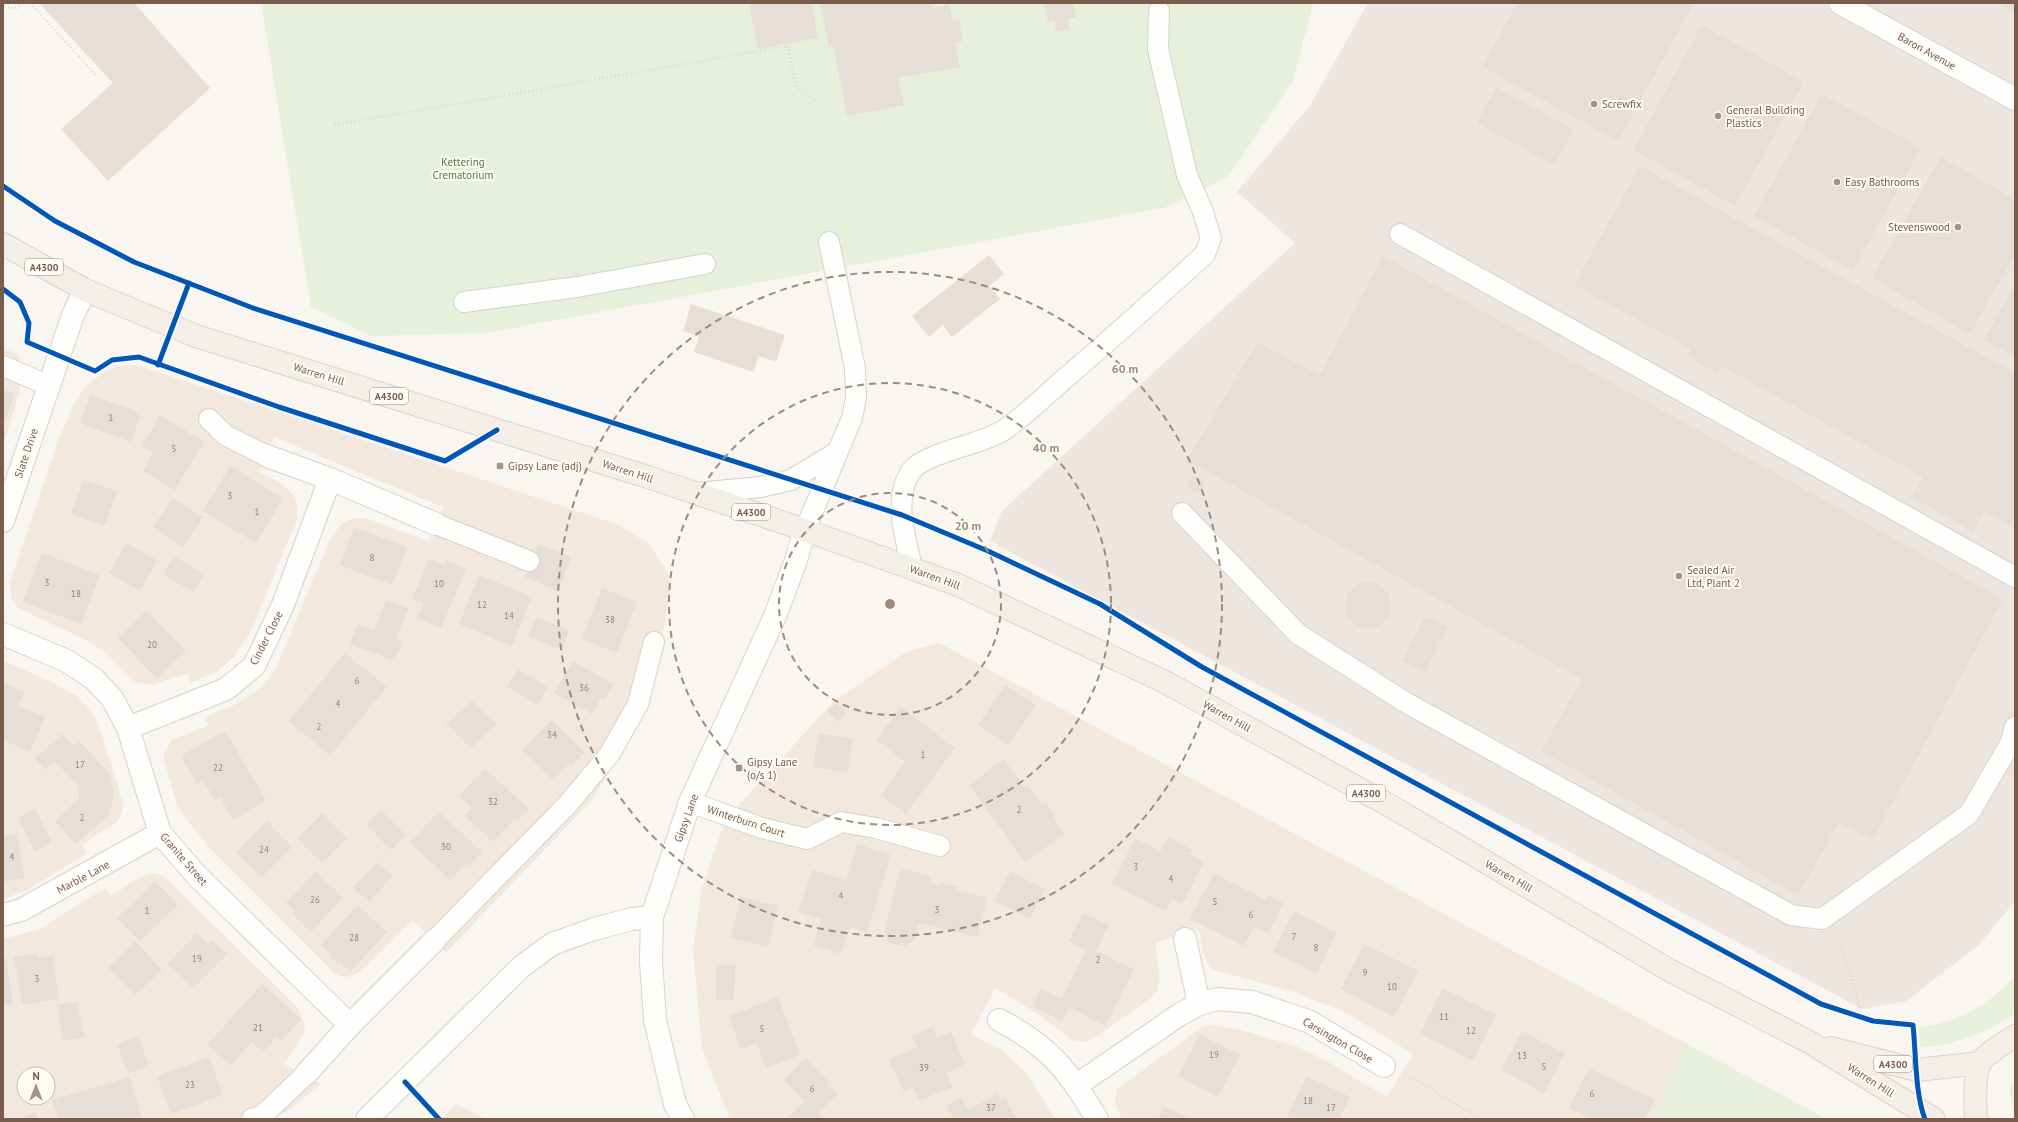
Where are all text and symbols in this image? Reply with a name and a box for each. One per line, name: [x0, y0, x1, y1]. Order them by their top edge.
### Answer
street label: Baron Avenue: [1895, 29, 1959, 73]
place label: Screwfix: [1602, 97, 1642, 111]
marker: Screwfix: [1589, 99, 1599, 109]
place label: General Building Plastics: [1726, 103, 1805, 130]
marker: General Building Plastics: [1713, 111, 1723, 121]
park label: Kettering Crematorium: [433, 155, 493, 182]
place label: Easy Bathrooms: [1845, 175, 1920, 189]
marker: Easy Bathrooms: [1832, 177, 1842, 187]
place label: Stevenswood: [1888, 220, 1950, 234]
marker: Stevenswood: [1953, 222, 1963, 232]
road number: A4300: [25, 259, 63, 275]
street label: Warren Hill: [292, 360, 347, 389]
text: 60 m: [1112, 361, 1138, 376]
road number: A4300: [370, 388, 408, 404]
house number: 1: [109, 412, 114, 423]
street label: Slate Drive: [11, 426, 41, 480]
text: 40 m: [1033, 440, 1059, 455]
house number: 5: [172, 443, 177, 454]
street label: Warren Hill: [601, 456, 656, 486]
place label: Gipsy Lane (adj): [508, 459, 582, 473]
marker: Gipsy Lane (adj): [495, 461, 505, 471]
house number: 3: [228, 490, 233, 501]
road number: A4300: [732, 504, 770, 520]
house number: 1: [255, 506, 260, 517]
text: 20 m: [955, 518, 981, 533]
house number: 8: [370, 552, 375, 563]
street label: Warren Hill: [908, 561, 963, 593]
place label: Sealed Air Ltd, Plant 2: [1687, 563, 1740, 590]
marker: Sealed Air Ltd, Plant 2: [1674, 571, 1684, 581]
house number: 3: [45, 577, 50, 588]
house number: 10: [434, 578, 444, 589]
house number: 18: [71, 588, 81, 599]
centre of rings: [883, 597, 897, 611]
house number: 12: [477, 599, 487, 610]
street label: Cinder Close: [246, 608, 286, 667]
house number: 14: [504, 610, 514, 621]
house number: 38: [605, 614, 615, 625]
house number: 20: [147, 639, 157, 650]
house number: 6: [355, 675, 360, 686]
house number: 36: [579, 682, 589, 693]
street label: Warren Hill: [1200, 697, 1254, 735]
house number: 4: [336, 698, 341, 709]
house number: 2: [317, 721, 322, 732]
house number: 34: [547, 729, 557, 740]
house number: 1: [921, 749, 926, 760]
place label: Gipsy Lane (o/s 1): [747, 755, 798, 782]
house number: 17: [75, 759, 85, 770]
house number: 22: [213, 762, 223, 773]
marker: Gipsy Lane (o/s 1): [734, 763, 744, 773]
road number: A4300: [1347, 785, 1385, 801]
street label: Gipsy Lane: [671, 792, 701, 844]
house number: 32: [488, 796, 498, 807]
street label: Winterburn Court: [705, 802, 787, 840]
house number: 2: [1017, 804, 1022, 815]
house number: 2: [80, 812, 85, 823]
street label: Granite Street: [157, 830, 211, 888]
house number: 30: [441, 841, 451, 852]
house number: 24: [259, 844, 269, 855]
house number: 4: [10, 851, 15, 862]
street label: Marble Lane: [54, 857, 112, 897]
street label: Warren Hill: [1483, 857, 1536, 896]
house number: 3: [1134, 861, 1139, 872]
house number: 4: [1169, 873, 1174, 884]
house number: 4: [839, 890, 844, 901]
house number: 26: [310, 894, 320, 905]
house number: 5: [1213, 896, 1218, 907]
house number: 3: [935, 904, 940, 915]
house number: 1: [145, 905, 150, 916]
house number: 6: [1249, 909, 1254, 920]
house number: 7: [1292, 931, 1297, 942]
house number: 28: [349, 932, 359, 943]
house number: 8: [1314, 942, 1319, 953]
house number: 19: [192, 953, 202, 964]
house number: 2: [1096, 954, 1101, 965]
house number: 9: [1363, 967, 1368, 978]
house number: 3: [35, 973, 40, 984]
house number: 10: [1387, 981, 1397, 992]
house number: 11: [1439, 1011, 1449, 1022]
street label: Carsington Close: [1300, 1014, 1376, 1066]
house number: 21: [253, 1022, 263, 1033]
house number: 5: [760, 1023, 765, 1034]
house number: 12: [1466, 1025, 1476, 1036]
house number: 19: [1209, 1049, 1219, 1060]
house number: 13: [1517, 1050, 1527, 1061]
road number: A4300: [1874, 1056, 1912, 1072]
street label: Warren Hill: [1845, 1060, 1898, 1100]
house number: 5: [1542, 1061, 1547, 1072]
house number: 39: [919, 1062, 929, 1073]
north arrow: [16, 1066, 56, 1106]
text: N: [32, 1069, 40, 1083]
house number: 23: [185, 1079, 195, 1090]
house number: 6: [810, 1083, 815, 1094]
house number: 6: [1590, 1088, 1595, 1099]
house number: 18: [1303, 1095, 1313, 1106]
house number: 37: [986, 1102, 996, 1113]
house number: 17: [1326, 1102, 1336, 1113]

